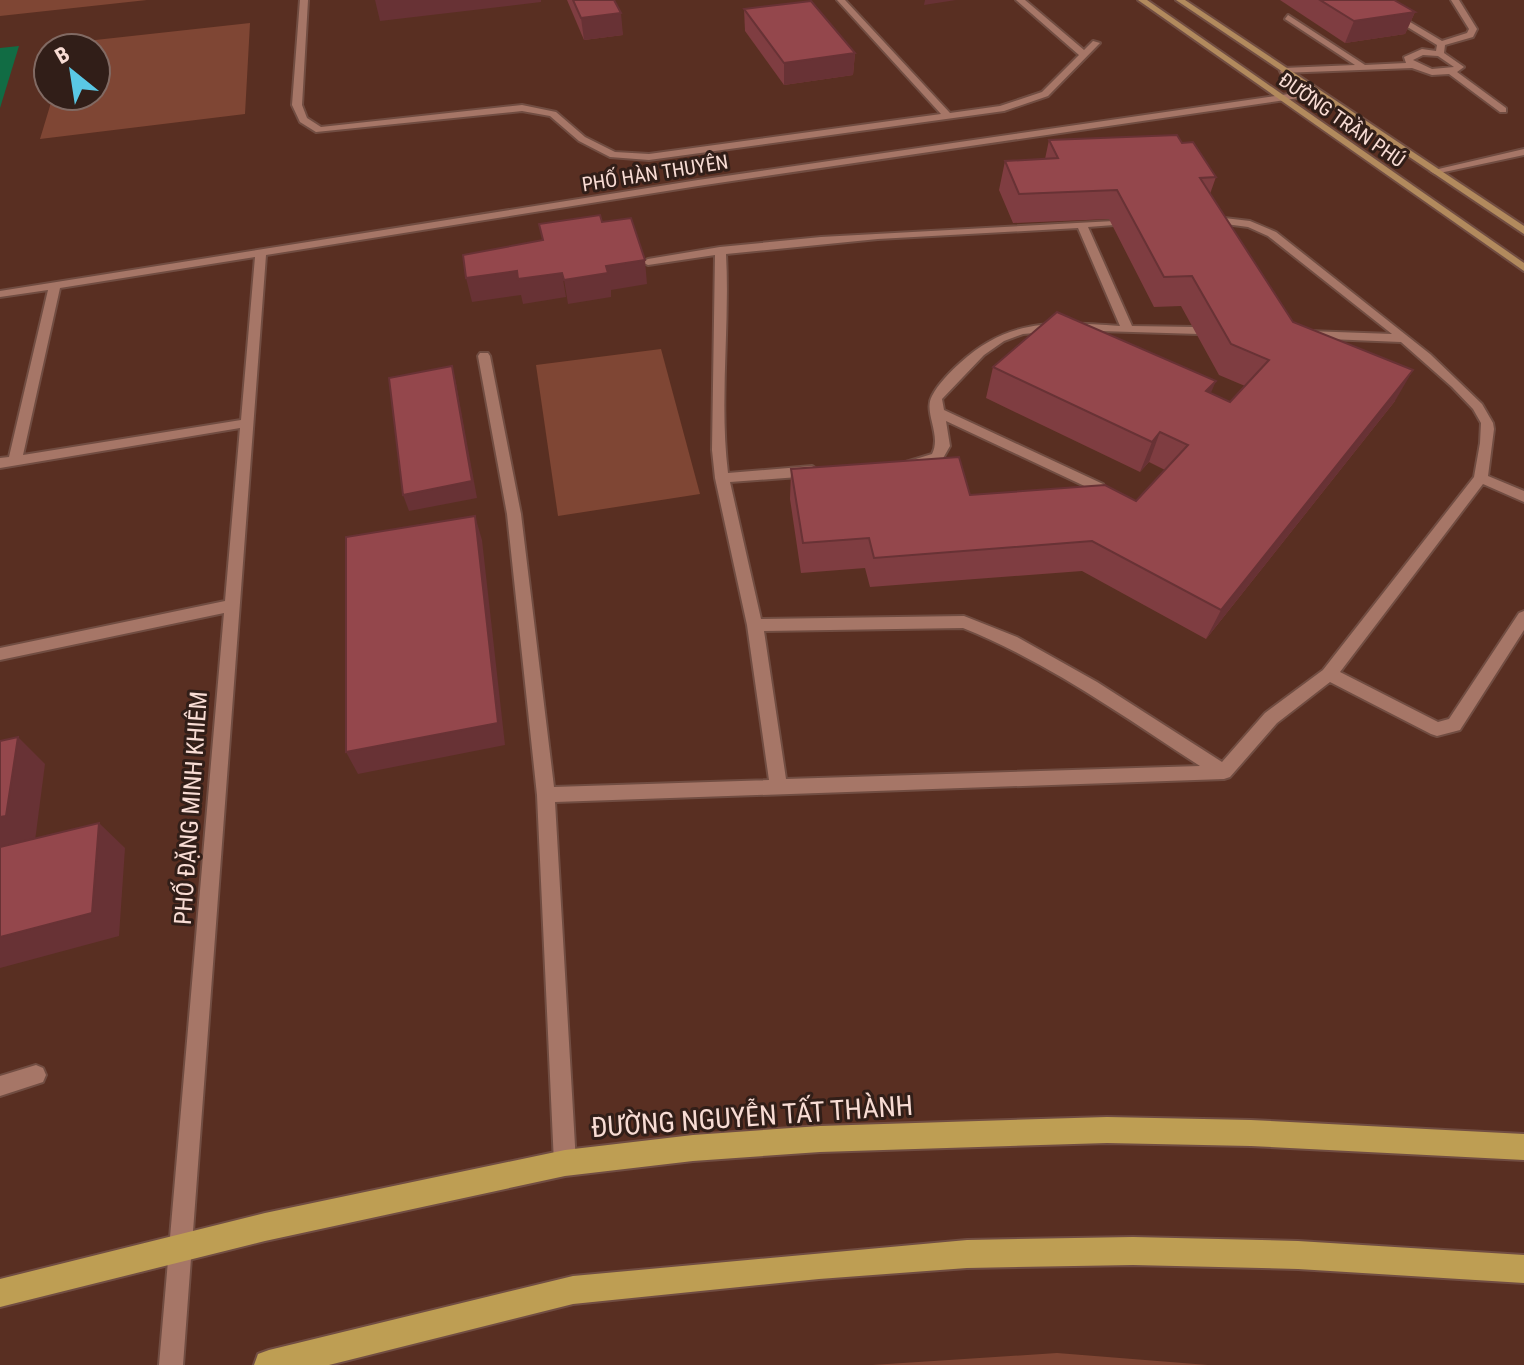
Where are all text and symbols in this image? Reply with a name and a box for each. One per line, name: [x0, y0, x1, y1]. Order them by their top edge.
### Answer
north arrow: [32, 32, 112, 112]
text: B: [51, 41, 74, 69]
street label: ĐƯỜNG TRẦN PHÚ: [1274, 67, 1410, 172]
street label: PHỐ HÀN THUYÊN: [580, 149, 730, 196]
street label: PHỐ ĐẶNG MINH KHIÊM: [167, 690, 213, 926]
street label: ĐƯỜNG NGUYỄN TẤT THÀNH: [590, 1087, 914, 1144]

